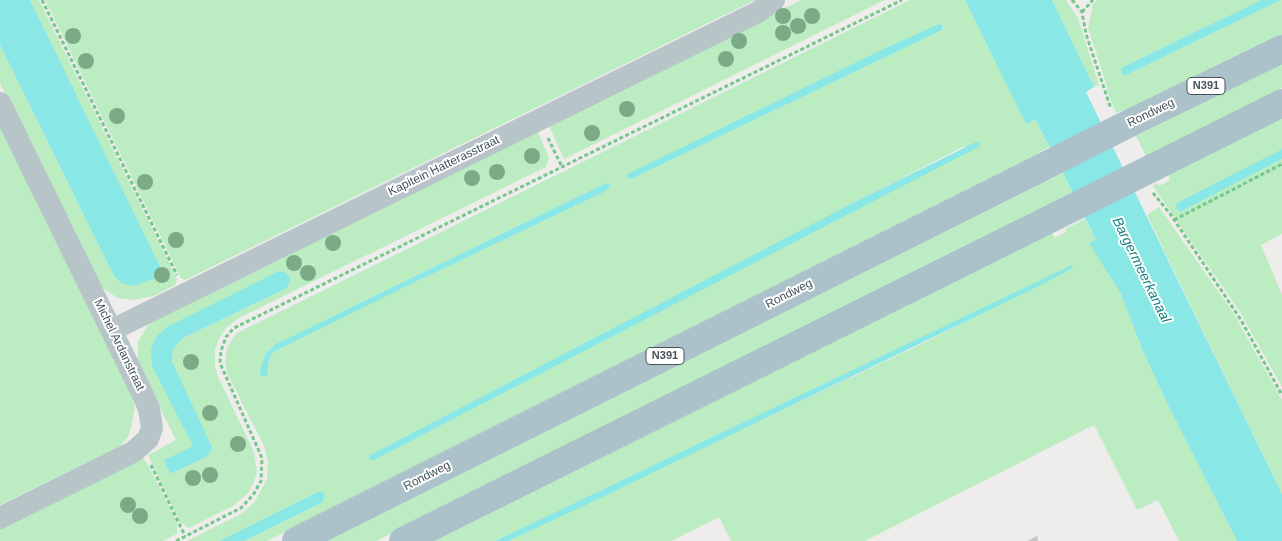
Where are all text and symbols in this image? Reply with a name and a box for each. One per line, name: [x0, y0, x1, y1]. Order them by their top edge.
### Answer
road number: N391: [1187, 78, 1225, 94]
street label: Rondweg: [1125, 95, 1177, 131]
street label: Kapitein Hatterasstraat: [386, 133, 502, 199]
water label: Bargermeerkanaal: [1108, 215, 1174, 325]
street label: Rondweg: [763, 276, 815, 312]
street label: Michel Ardanstraat: [91, 297, 147, 393]
road number: N391: [646, 348, 684, 364]
street label: Rondweg: [401, 458, 453, 494]

